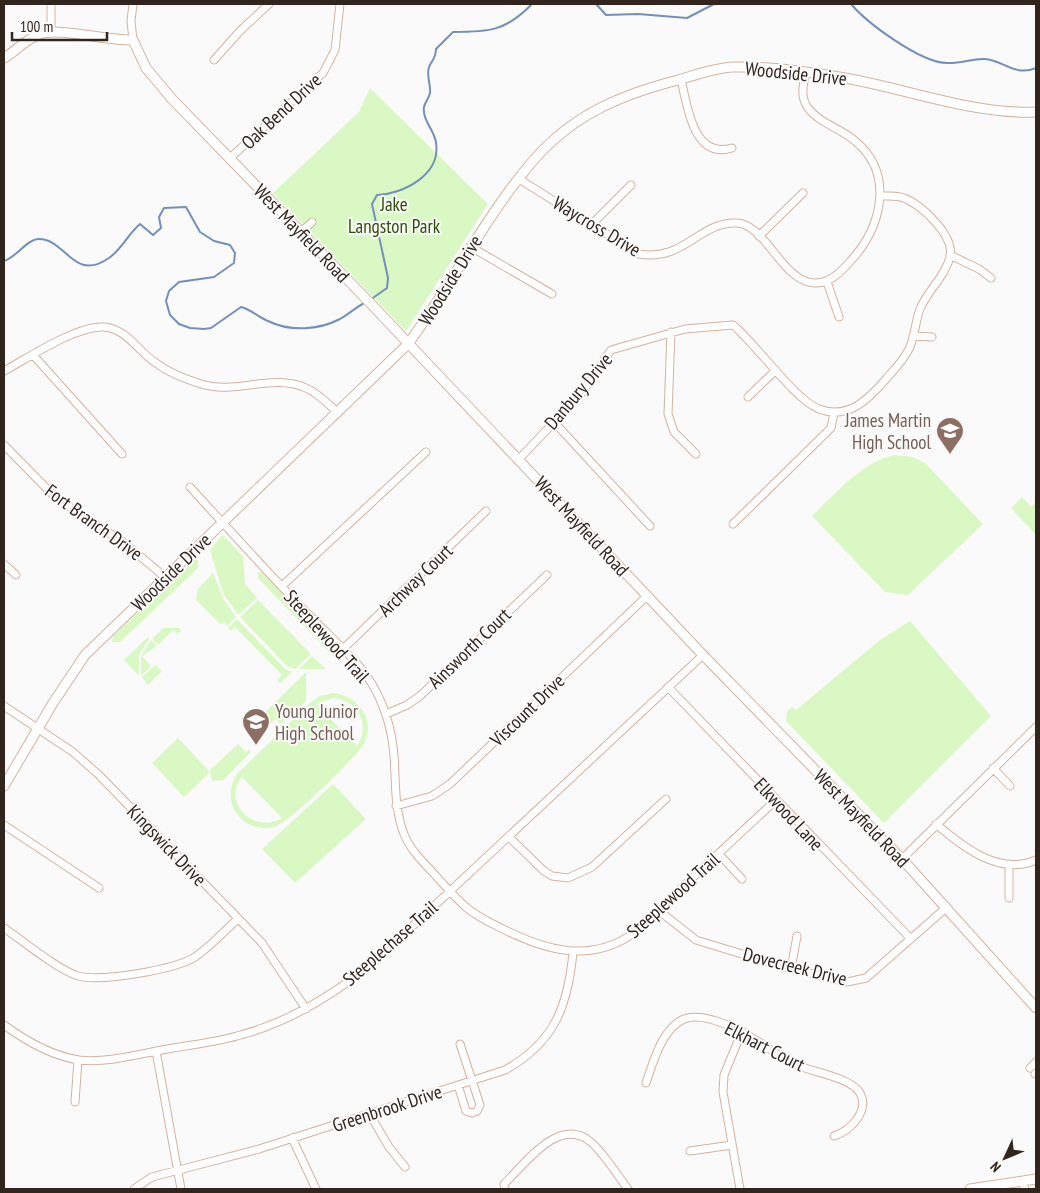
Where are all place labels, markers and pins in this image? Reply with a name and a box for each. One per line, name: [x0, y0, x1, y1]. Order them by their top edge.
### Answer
place label: James Martin High School: [844, 408, 932, 454]
school or university icon: James Martin High School: [935, 416, 965, 455]
place label: Young Junior High School: [275, 699, 359, 745]
school or university icon: Young Junior High School: [241, 707, 271, 746]

